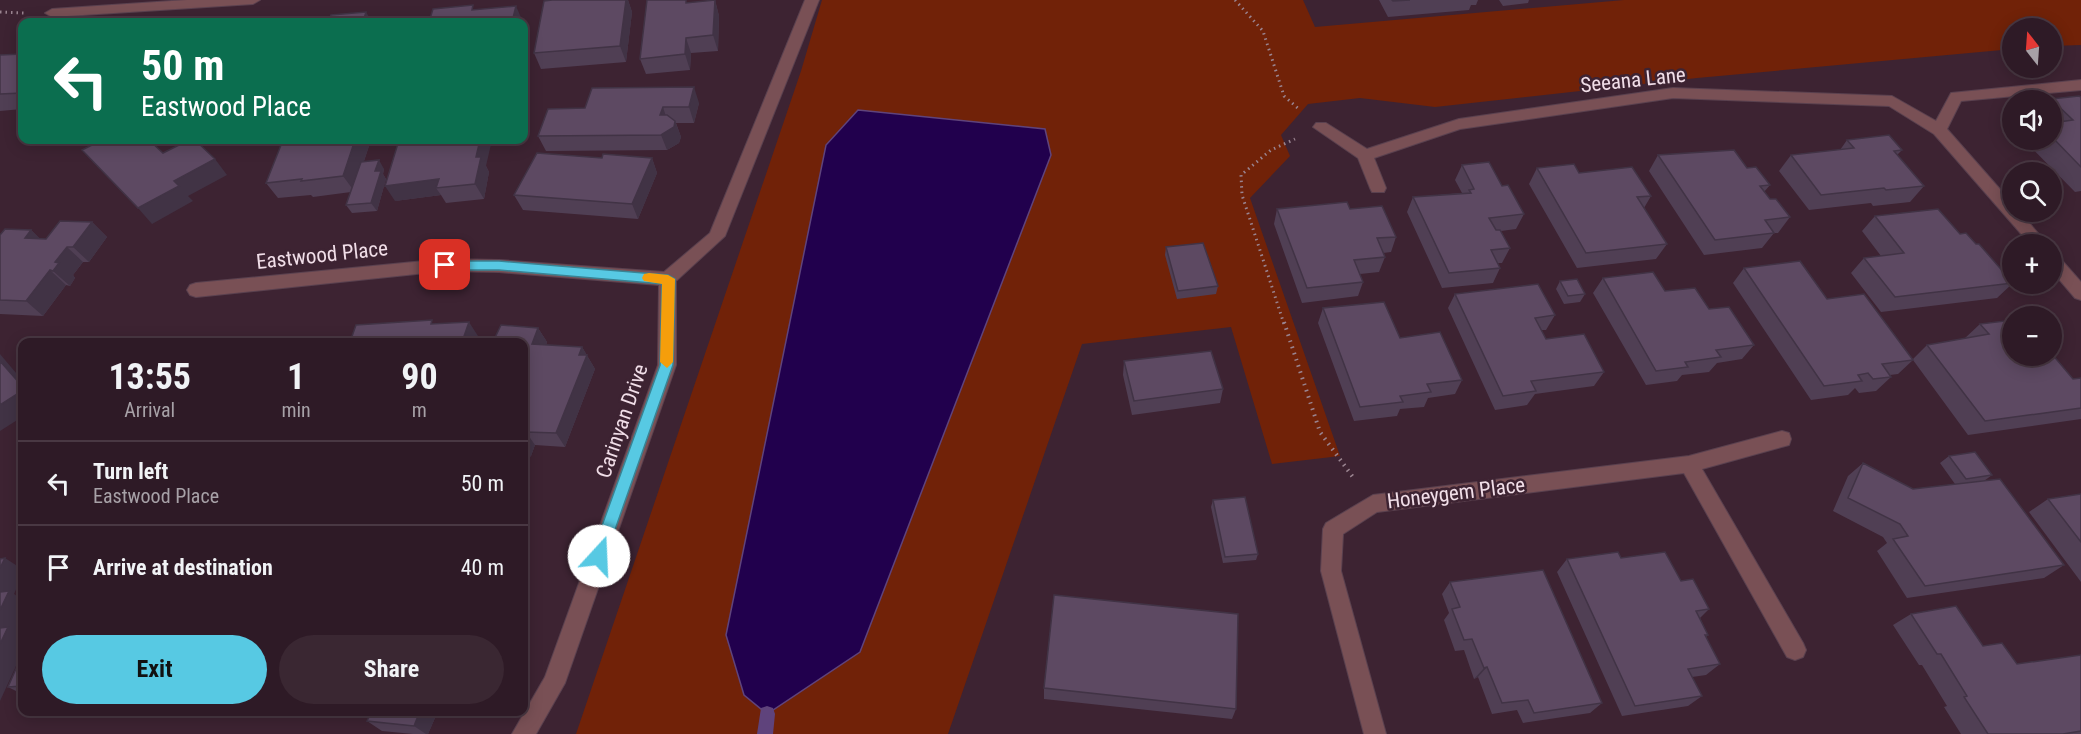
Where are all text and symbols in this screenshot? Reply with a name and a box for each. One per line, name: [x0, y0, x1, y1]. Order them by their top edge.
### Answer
north arrow: [2002, 18, 2062, 78]
map controls: [2002, 18, 2062, 366]
text: 50 m: [141, 41, 224, 90]
icon: left: [42, 42, 120, 120]
street label: Seeana Lane: [1579, 63, 1687, 97]
button: sound: [2002, 90, 2062, 150]
text: Eastwood Place: [141, 91, 311, 123]
button: search: [2002, 162, 2062, 222]
button: +: [2002, 234, 2062, 294]
street label: Eastwood Place: [255, 236, 389, 274]
pin: [419, 239, 470, 290]
icon: arrive: [428, 248, 461, 281]
button: −: [2002, 306, 2062, 366]
text: 13:55: [108, 356, 191, 398]
text: 1: [287, 356, 305, 398]
text: 90: [401, 356, 438, 398]
street label: Carinyan Drive: [591, 361, 653, 481]
text: Arrival: [124, 398, 175, 422]
text: min: [281, 398, 311, 422]
text: m: [412, 398, 427, 422]
text: Turn left: [93, 459, 168, 484]
icon: left: [42, 467, 75, 500]
text: 50 m: [461, 471, 504, 496]
street label: Honeygem Place: [1386, 473, 1527, 513]
text: Eastwood Place: [93, 484, 219, 508]
position arrow: [567, 524, 631, 588]
icon: arrive: [42, 551, 75, 584]
text: Arrive at destination: [93, 555, 273, 580]
text: 40 m: [461, 555, 504, 580]
button: Exit: [42, 635, 267, 704]
button: Share: [279, 635, 504, 704]

